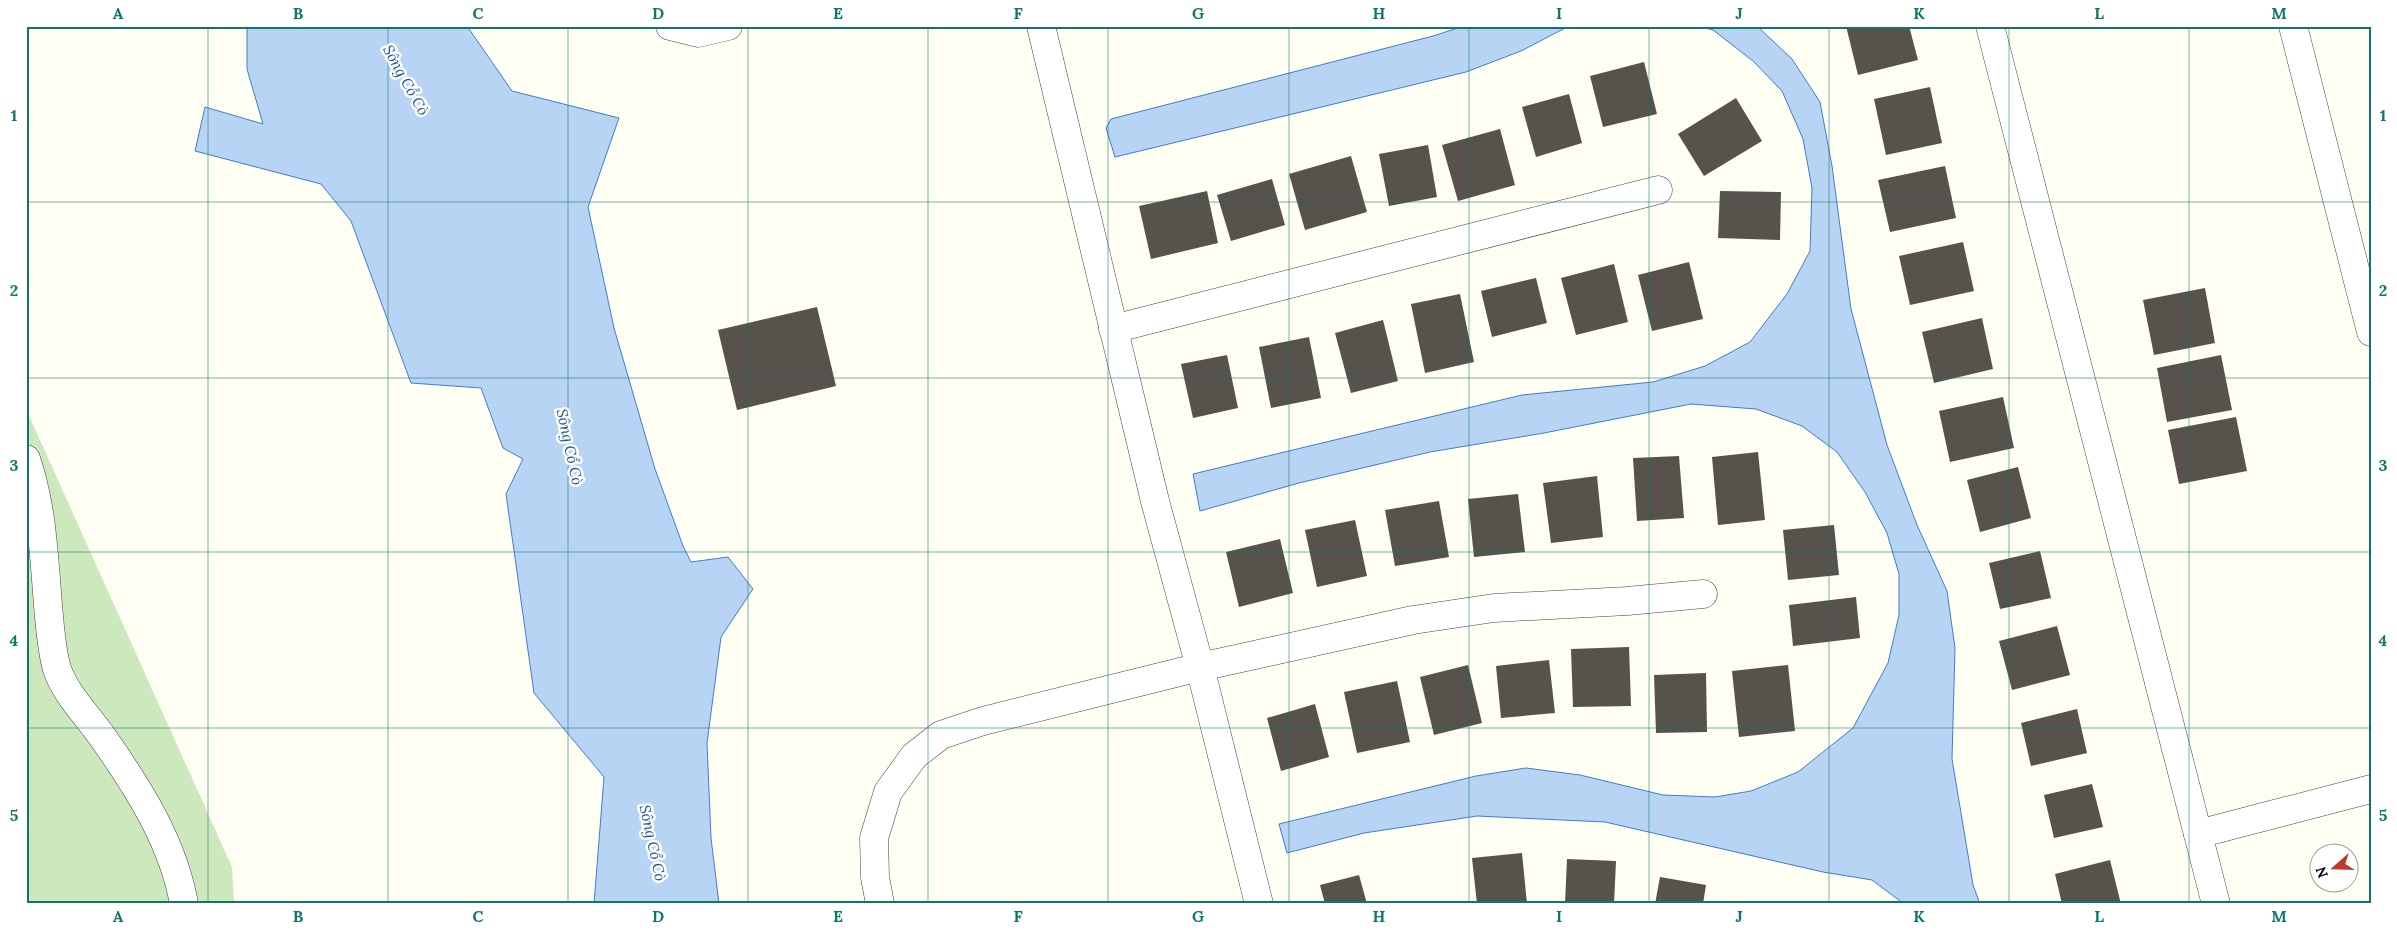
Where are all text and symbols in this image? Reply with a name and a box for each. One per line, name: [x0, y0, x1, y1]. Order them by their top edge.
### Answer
text: A: [113, 3, 124, 23]
text: B: [293, 3, 304, 23]
text: C: [472, 3, 484, 23]
text: D: [652, 3, 664, 23]
text: E: [833, 3, 843, 23]
text: F: [1013, 3, 1023, 23]
text: G: [1192, 3, 1204, 23]
text: H: [1373, 3, 1386, 23]
text: I: [1556, 3, 1562, 23]
text: J: [1735, 3, 1743, 23]
text: K: [1913, 3, 1925, 23]
text: L: [2094, 3, 2104, 23]
text: M: [2271, 3, 2287, 23]
water label: Sông Cổ Cò: [379, 42, 433, 119]
text: 1: [11, 105, 17, 125]
text: 1: [2380, 105, 2386, 125]
text: 2: [10, 280, 18, 300]
text: 2: [2379, 280, 2387, 300]
water label: Sông Cổ Cò: [553, 407, 587, 487]
text: 3: [10, 455, 19, 475]
text: 3: [2379, 455, 2388, 475]
text: 4: [10, 630, 19, 650]
text: 4: [2379, 630, 2388, 650]
water label: Sông Cổ Cò: [636, 803, 670, 883]
text: 5: [10, 805, 19, 825]
text: 5: [2379, 805, 2388, 825]
north arrow: [2310, 842, 2360, 892]
text: N: [2311, 864, 2332, 881]
text: A: [113, 906, 124, 926]
text: B: [293, 906, 304, 926]
text: C: [472, 906, 484, 926]
text: D: [652, 906, 664, 926]
text: E: [833, 906, 843, 926]
text: F: [1013, 906, 1023, 926]
text: G: [1192, 906, 1204, 926]
text: H: [1373, 906, 1386, 926]
text: I: [1556, 906, 1562, 926]
text: J: [1735, 906, 1743, 926]
text: K: [1913, 906, 1925, 926]
text: L: [2094, 906, 2104, 926]
text: M: [2271, 906, 2287, 926]

